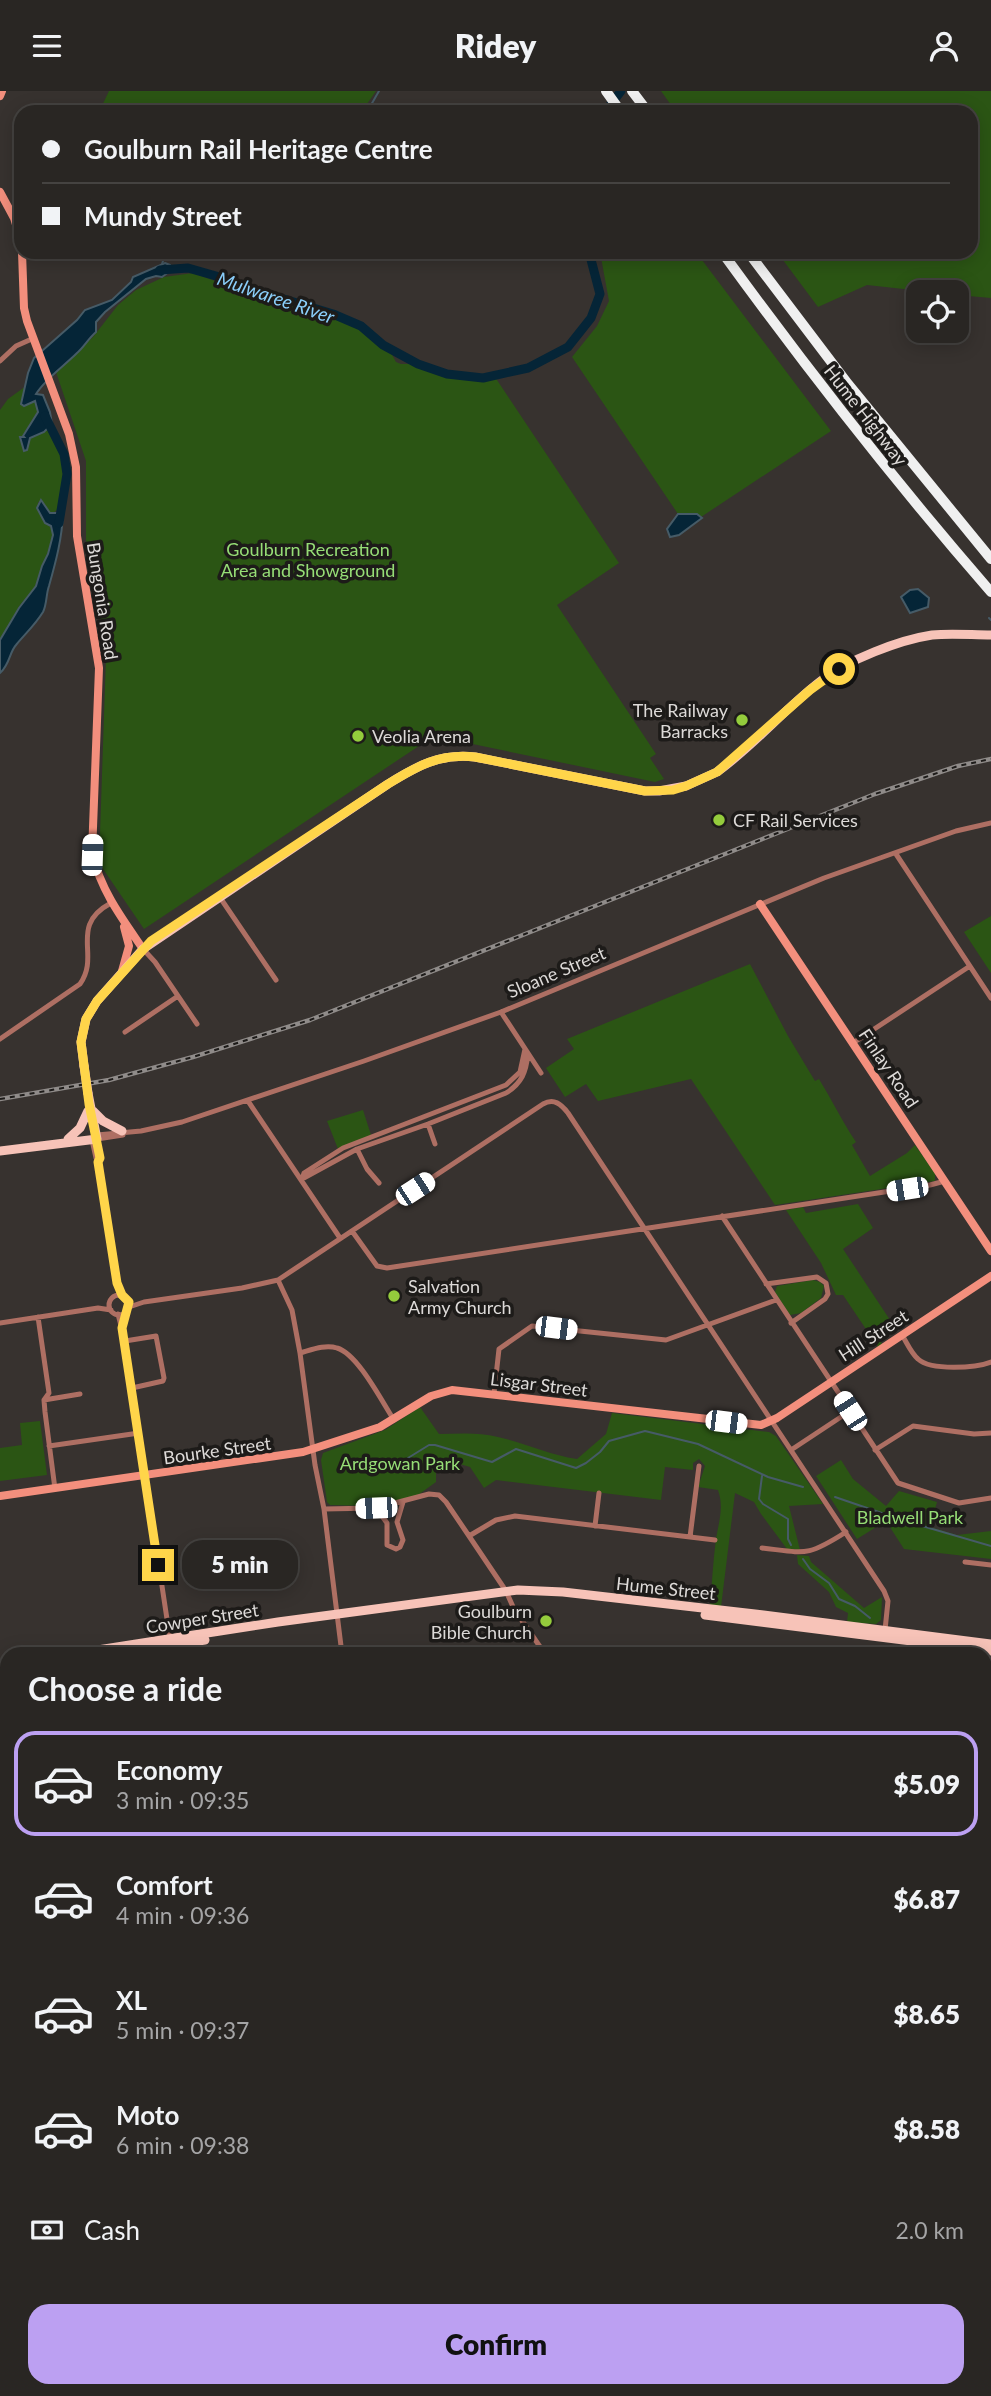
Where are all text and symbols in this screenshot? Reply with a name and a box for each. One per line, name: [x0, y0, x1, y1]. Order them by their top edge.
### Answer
text: Ridey: [455, 26, 536, 65]
icon: menu: [28, 27, 66, 65]
icon: person: [925, 27, 963, 65]
text: Goulburn Rail Heritage Centre: [84, 133, 433, 165]
text: Mundy Street: [84, 200, 242, 232]
water label: Mulwaree River: [214, 266, 338, 328]
map controls: [906, 280, 969, 343]
button: locate: [906, 280, 969, 343]
street label: Hume Highway: [820, 360, 913, 470]
park label: Goulburn Recreation Area and Showground: [221, 538, 395, 581]
street label: Bungonia Road: [83, 541, 123, 661]
route start: [823, 653, 855, 685]
place label: The Railway Barracks: [633, 699, 729, 742]
marker: The Railway Barracks: [734, 712, 750, 728]
place label: Veolia Arena: [372, 725, 471, 747]
marker: Veolia Arena: [350, 728, 366, 744]
place label: CF Rail Services: [733, 809, 858, 831]
marker: CF Rail Services: [711, 812, 727, 828]
car: [81, 834, 104, 876]
street label: Sloane Street: [504, 941, 609, 1003]
street label: Finlay Road: [854, 1024, 924, 1112]
car: [392, 1169, 439, 1209]
car: [885, 1175, 930, 1203]
place label: Salvation Army Church: [408, 1275, 512, 1318]
marker: Salvation Army Church: [386, 1288, 402, 1304]
street label: Hill Street: [834, 1304, 912, 1366]
car: [534, 1315, 579, 1341]
street label: Lisgar Street: [489, 1367, 589, 1401]
car: [830, 1388, 871, 1434]
car: [704, 1409, 749, 1435]
street label: Bourke Street: [162, 1431, 273, 1468]
park label: Ardgowan Park: [340, 1452, 461, 1474]
car: [355, 1497, 398, 1519]
park label: Bladwell Park: [857, 1506, 964, 1528]
callout: 5 min: [182, 1541, 298, 1589]
route end: [142, 1549, 174, 1581]
text: 5 min: [211, 1550, 269, 1578]
street label: Hume Street: [615, 1572, 717, 1604]
street label: Cowper Street: [144, 1598, 260, 1638]
place label: Goulburn Bible Church: [431, 1600, 532, 1643]
marker: Goulburn Bible Church: [538, 1613, 554, 1629]
text: Choose a ride: [28, 1669, 222, 1708]
icon: car: [32, 1752, 95, 1815]
text: Economy: [116, 1754, 222, 1786]
text: $5.09: [893, 1768, 960, 1800]
text: 3 min · 09:35: [116, 1786, 249, 1814]
icon: car: [32, 1867, 95, 1930]
text: Comfort: [116, 1869, 213, 1901]
text: $6.87: [893, 1883, 960, 1915]
text: 4 min · 09:36: [116, 1901, 249, 1929]
icon: car: [32, 1982, 95, 2045]
text: XL: [116, 1984, 147, 2016]
text: $8.65: [893, 1998, 960, 2030]
text: 5 min · 09:37: [116, 2016, 249, 2044]
icon: car: [32, 2097, 95, 2160]
text: Moto: [116, 2099, 179, 2131]
text: $8.58: [893, 2113, 960, 2145]
text: 6 min · 09:38: [116, 2131, 249, 2159]
icon: cash: [28, 2211, 66, 2249]
text: Cash: [84, 2214, 140, 2246]
text: 2.0 km: [895, 2216, 964, 2244]
button: Confirm: [28, 2304, 964, 2384]

